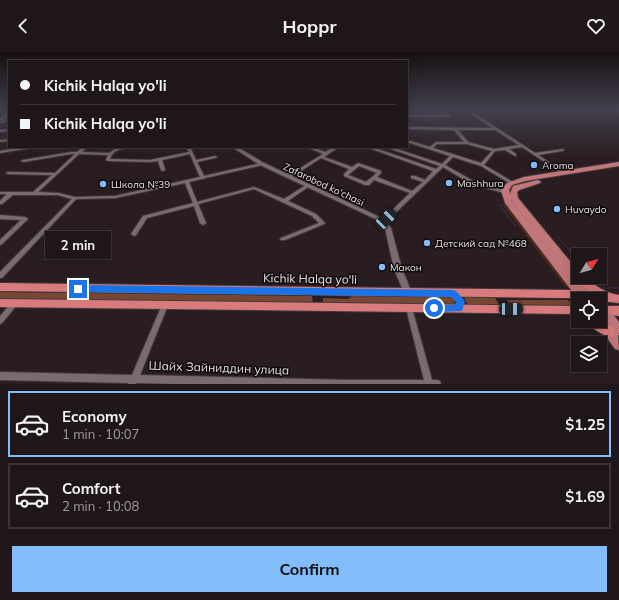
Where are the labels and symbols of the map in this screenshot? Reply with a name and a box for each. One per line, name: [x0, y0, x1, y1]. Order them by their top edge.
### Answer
place label: Aroma: [542, 159, 573, 172]
street label: Zafarobod ko'chasi: [281, 160, 366, 209]
marker: Aroma: [529, 160, 539, 170]
place label: Mashhura: [457, 177, 504, 190]
place label: Школа №39: [111, 178, 170, 191]
marker: Mashhura: [444, 178, 454, 188]
marker: Школа №39: [98, 179, 108, 189]
place label: Huvaydo: [565, 203, 607, 216]
marker: Huvaydo: [552, 204, 562, 214]
car: [373, 206, 399, 232]
callout: 2 min: [45, 231, 111, 259]
place label: Детский сад №468: [435, 237, 527, 250]
marker: Детский сад №468: [422, 238, 432, 248]
north arrow: [571, 248, 607, 284]
place label: Макон: [390, 261, 422, 274]
marker: Макон: [377, 262, 387, 272]
street label: Kichik Halqa yo'li: [263, 270, 357, 287]
route end: [69, 280, 87, 298]
route start: [425, 299, 443, 317]
car: [499, 303, 523, 315]
street label: Шайх Зайниддин улица: [148, 358, 290, 377]

